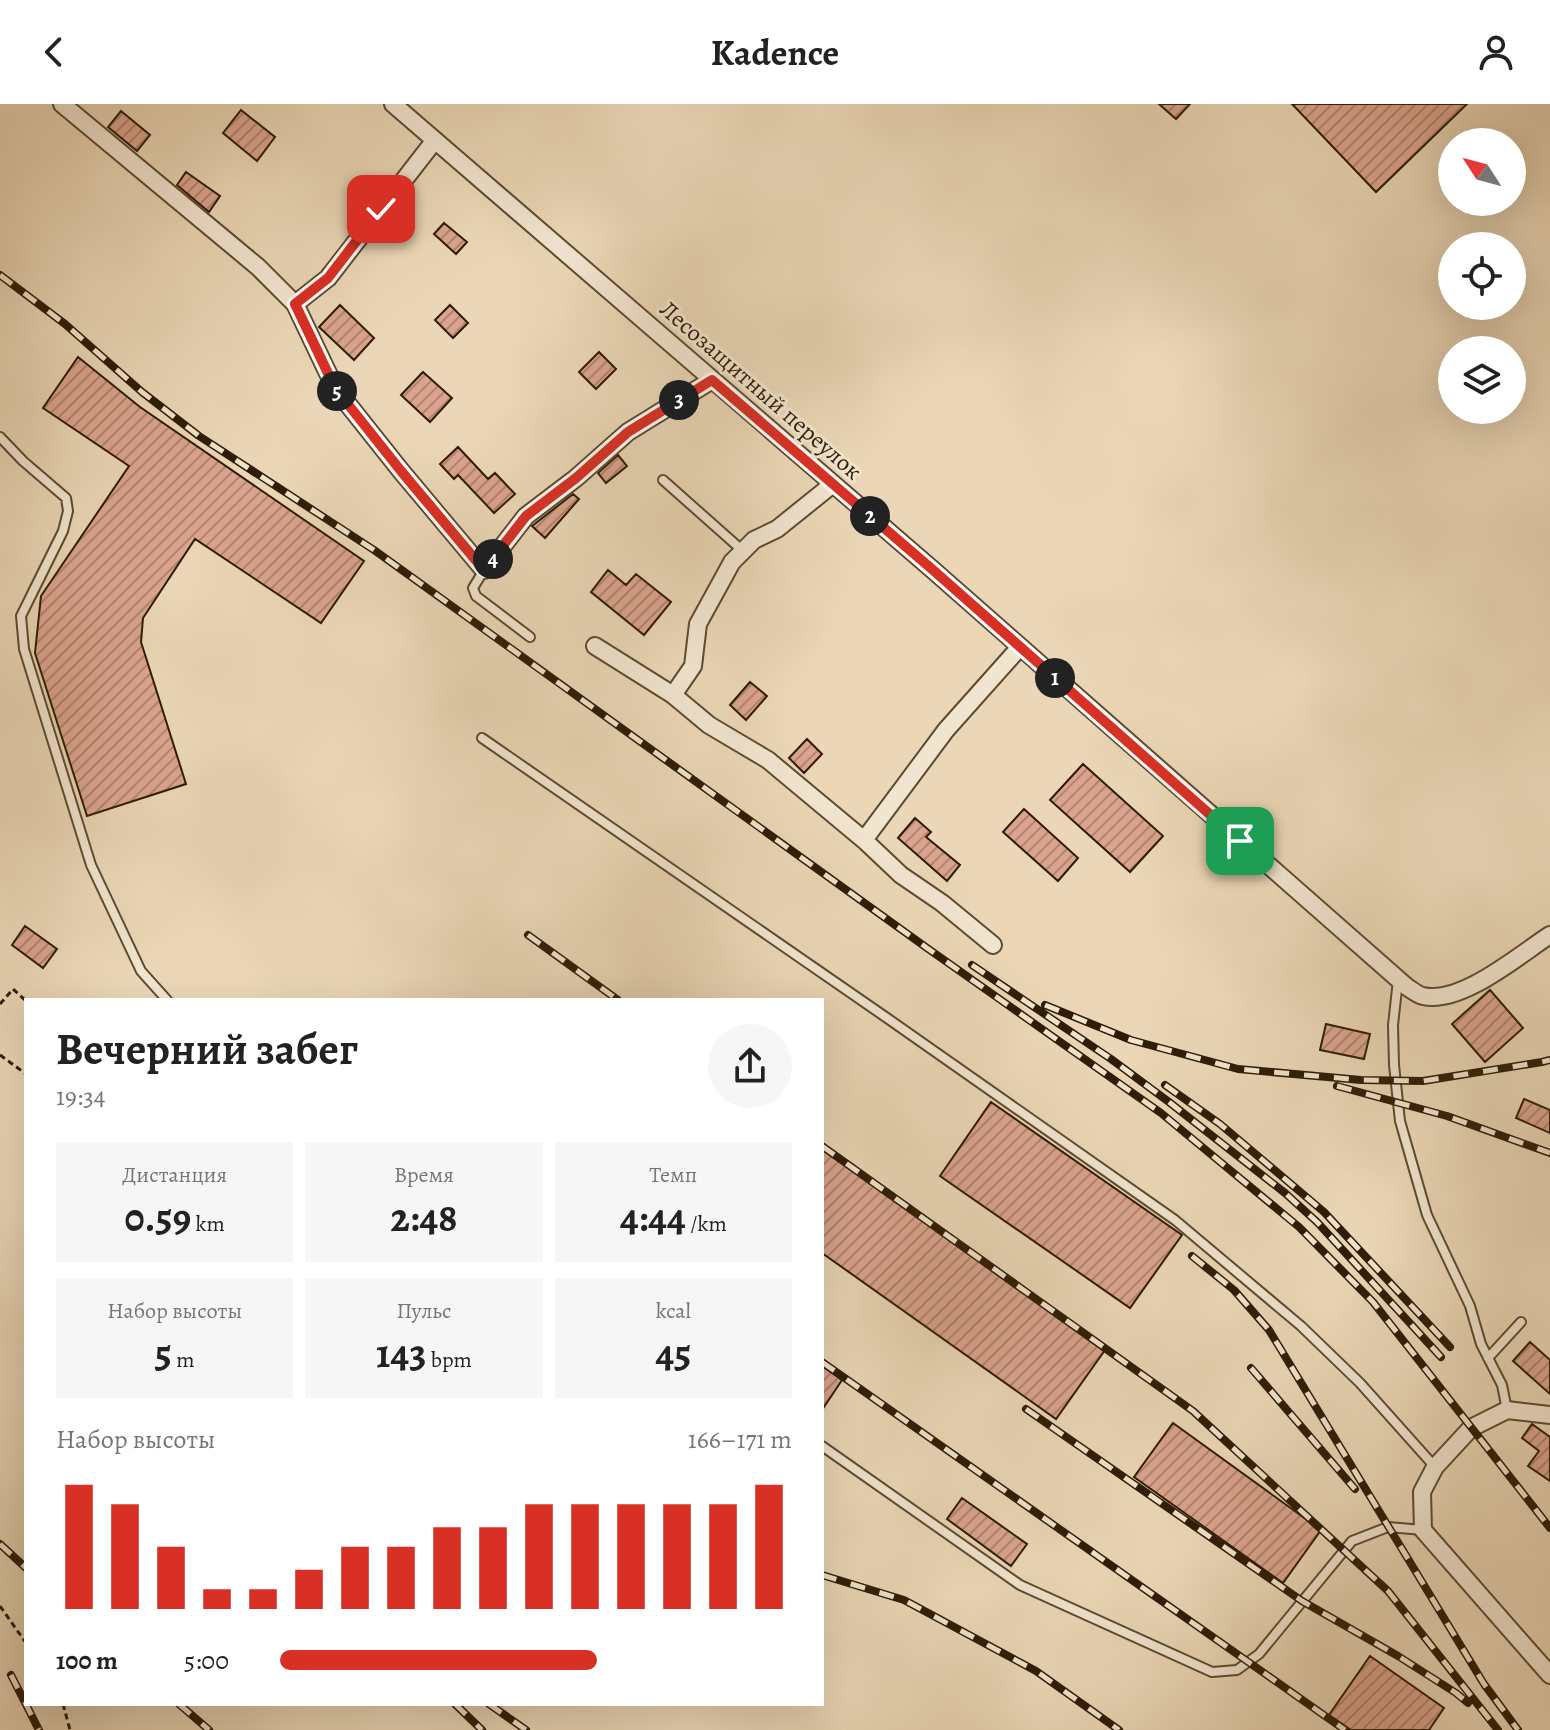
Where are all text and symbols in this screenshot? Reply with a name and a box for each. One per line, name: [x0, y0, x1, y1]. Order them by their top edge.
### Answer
text: Kadence: [711, 28, 839, 77]
icon: back: [32, 30, 76, 74]
icon: person: [1474, 30, 1518, 74]
north arrow: [1438, 128, 1526, 216]
map controls: [1438, 128, 1526, 424]
pin: [347, 175, 415, 243]
icon: check: [359, 187, 403, 231]
button: locate: [1438, 232, 1526, 320]
street label: Лесозащитный переулок: [653, 293, 869, 487]
button: layers: [1438, 336, 1526, 424]
pin: 5: [317, 371, 357, 411]
text: 5: [332, 376, 342, 406]
pin: 3: [659, 380, 699, 420]
text: 3: [674, 385, 684, 415]
pin: 2: [850, 496, 890, 536]
text: 2: [865, 501, 875, 531]
pin: 4: [473, 539, 513, 579]
text: 4: [488, 544, 498, 574]
pin: 1: [1035, 658, 1075, 698]
text: 1: [1051, 663, 1059, 693]
pin: [1206, 807, 1274, 875]
icon: arrive: [1218, 819, 1262, 863]
text: Вечерний забег: [56, 1019, 358, 1079]
button: share: [708, 1024, 792, 1108]
text: 19:34: [56, 1079, 106, 1114]
text: Дистанция: [122, 1160, 227, 1190]
text: Время: [394, 1160, 454, 1190]
text: Темп: [649, 1160, 697, 1190]
text: 0.59: [124, 1190, 191, 1245]
text: 2:48: [391, 1190, 457, 1245]
text: 4:44: [620, 1190, 686, 1245]
text: km: [191, 1209, 225, 1239]
text: /km: [686, 1209, 727, 1239]
text: Набор высоты: [107, 1296, 242, 1326]
text: Пульс: [396, 1296, 452, 1326]
text: kcal: [656, 1296, 691, 1326]
text: 5: [155, 1326, 172, 1381]
text: 143: [376, 1326, 426, 1381]
text: 45: [655, 1326, 691, 1381]
text: m: [172, 1345, 195, 1375]
text: bpm: [426, 1345, 472, 1375]
text: Набор высоты: [56, 1422, 215, 1457]
text: 166–171 m: [688, 1422, 792, 1457]
text: 100 m: [56, 1643, 118, 1678]
text: 5:00: [184, 1643, 229, 1678]

